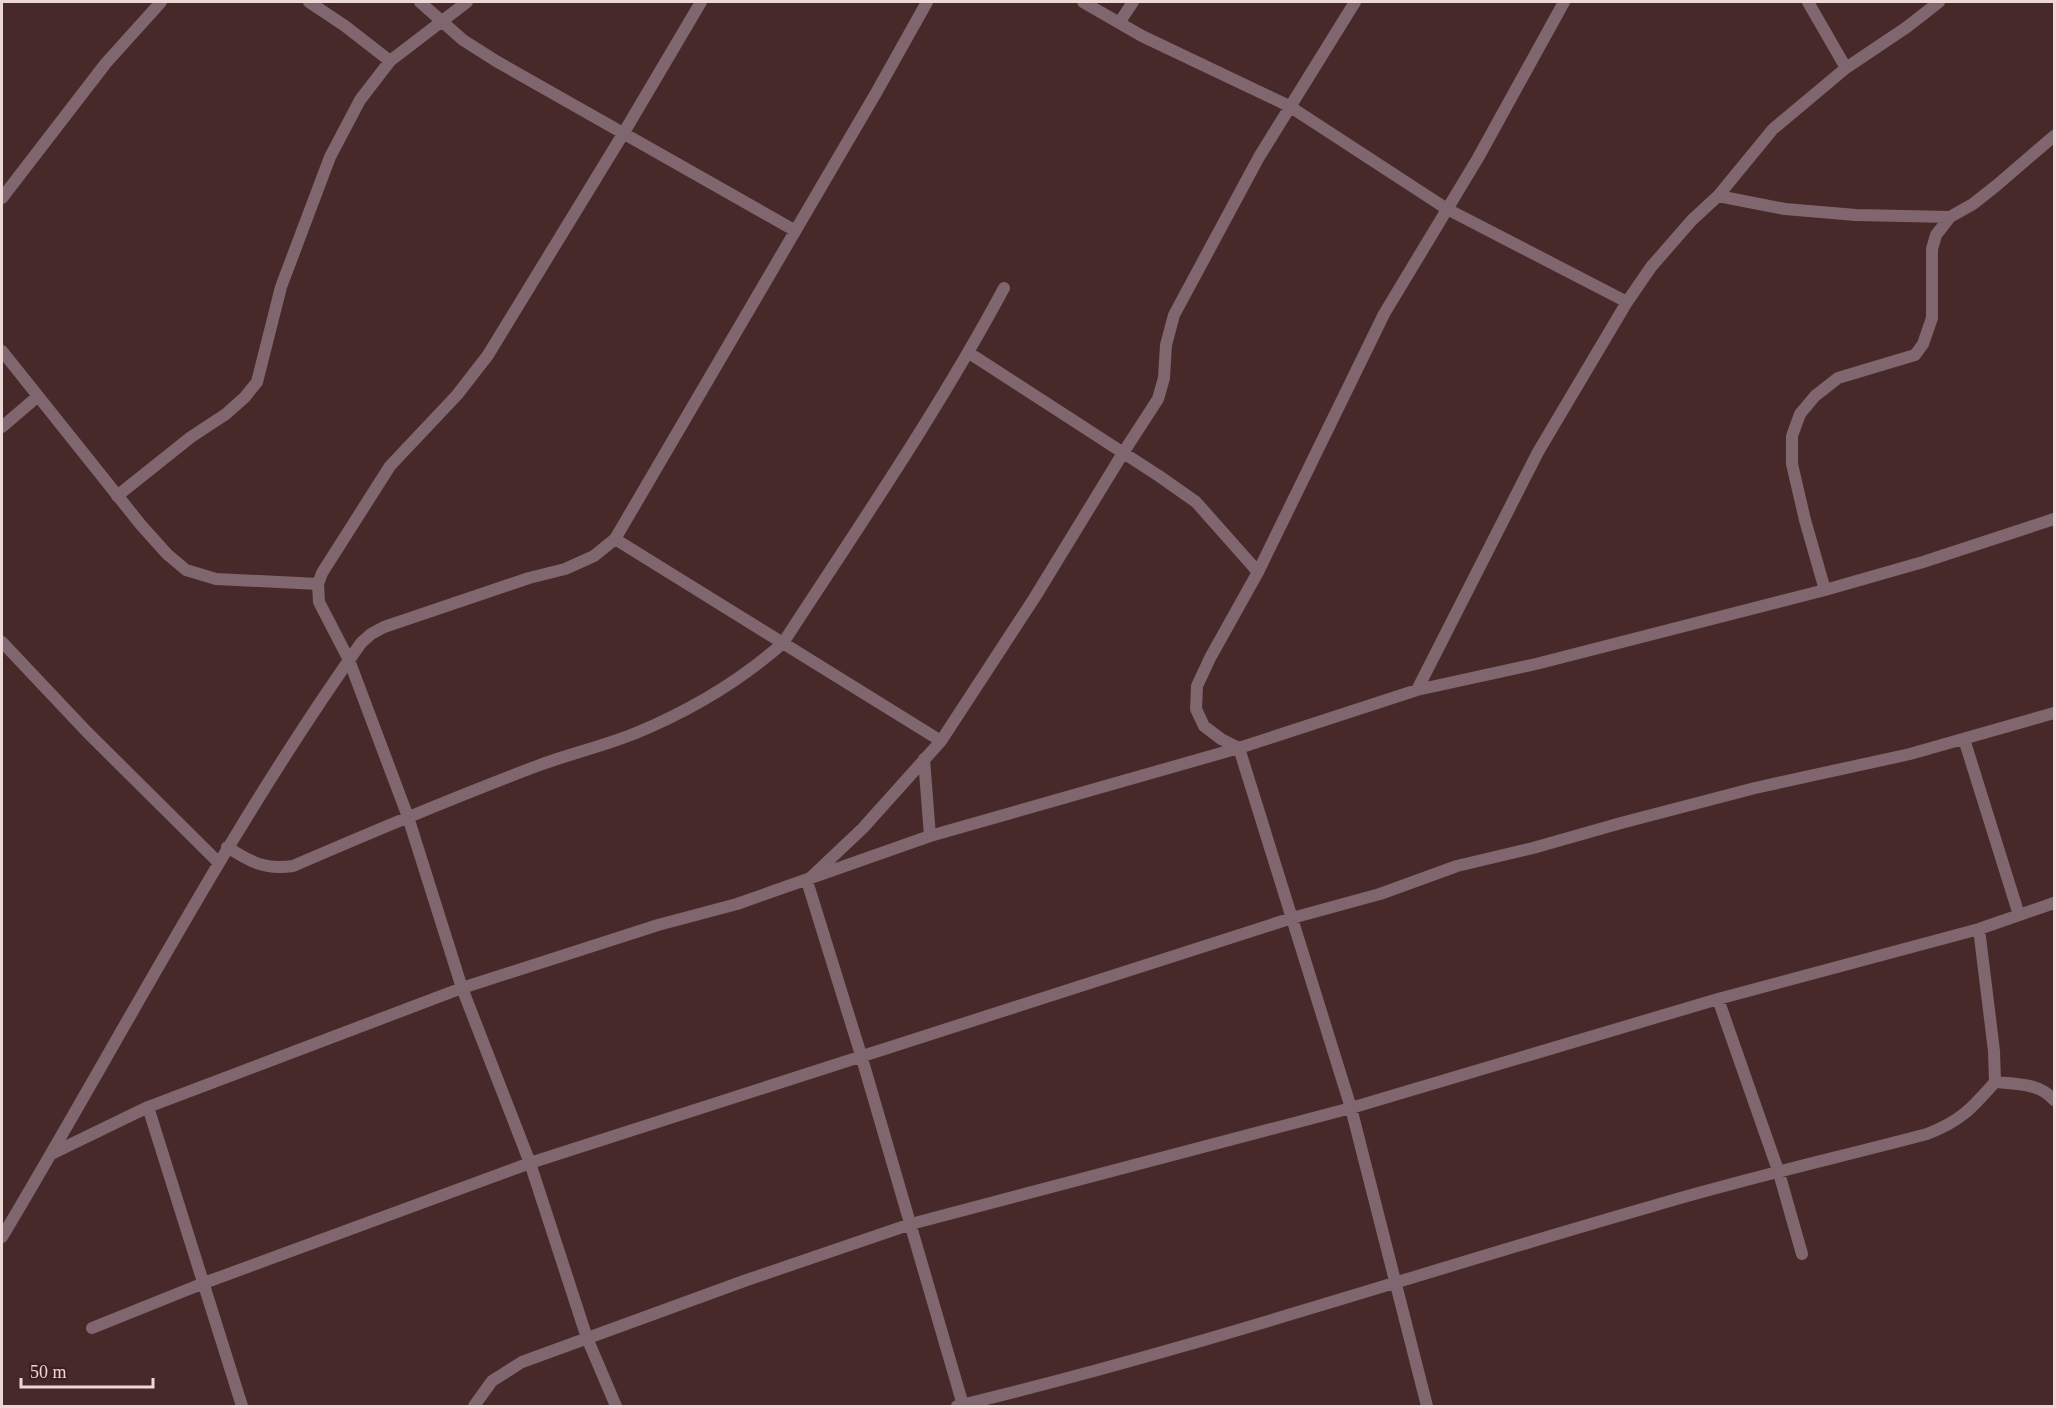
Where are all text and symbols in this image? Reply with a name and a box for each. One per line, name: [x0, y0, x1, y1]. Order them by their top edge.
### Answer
scale bar: [21, 1351, 153, 1389]
text: 50 m: [30, 1362, 67, 1382]

